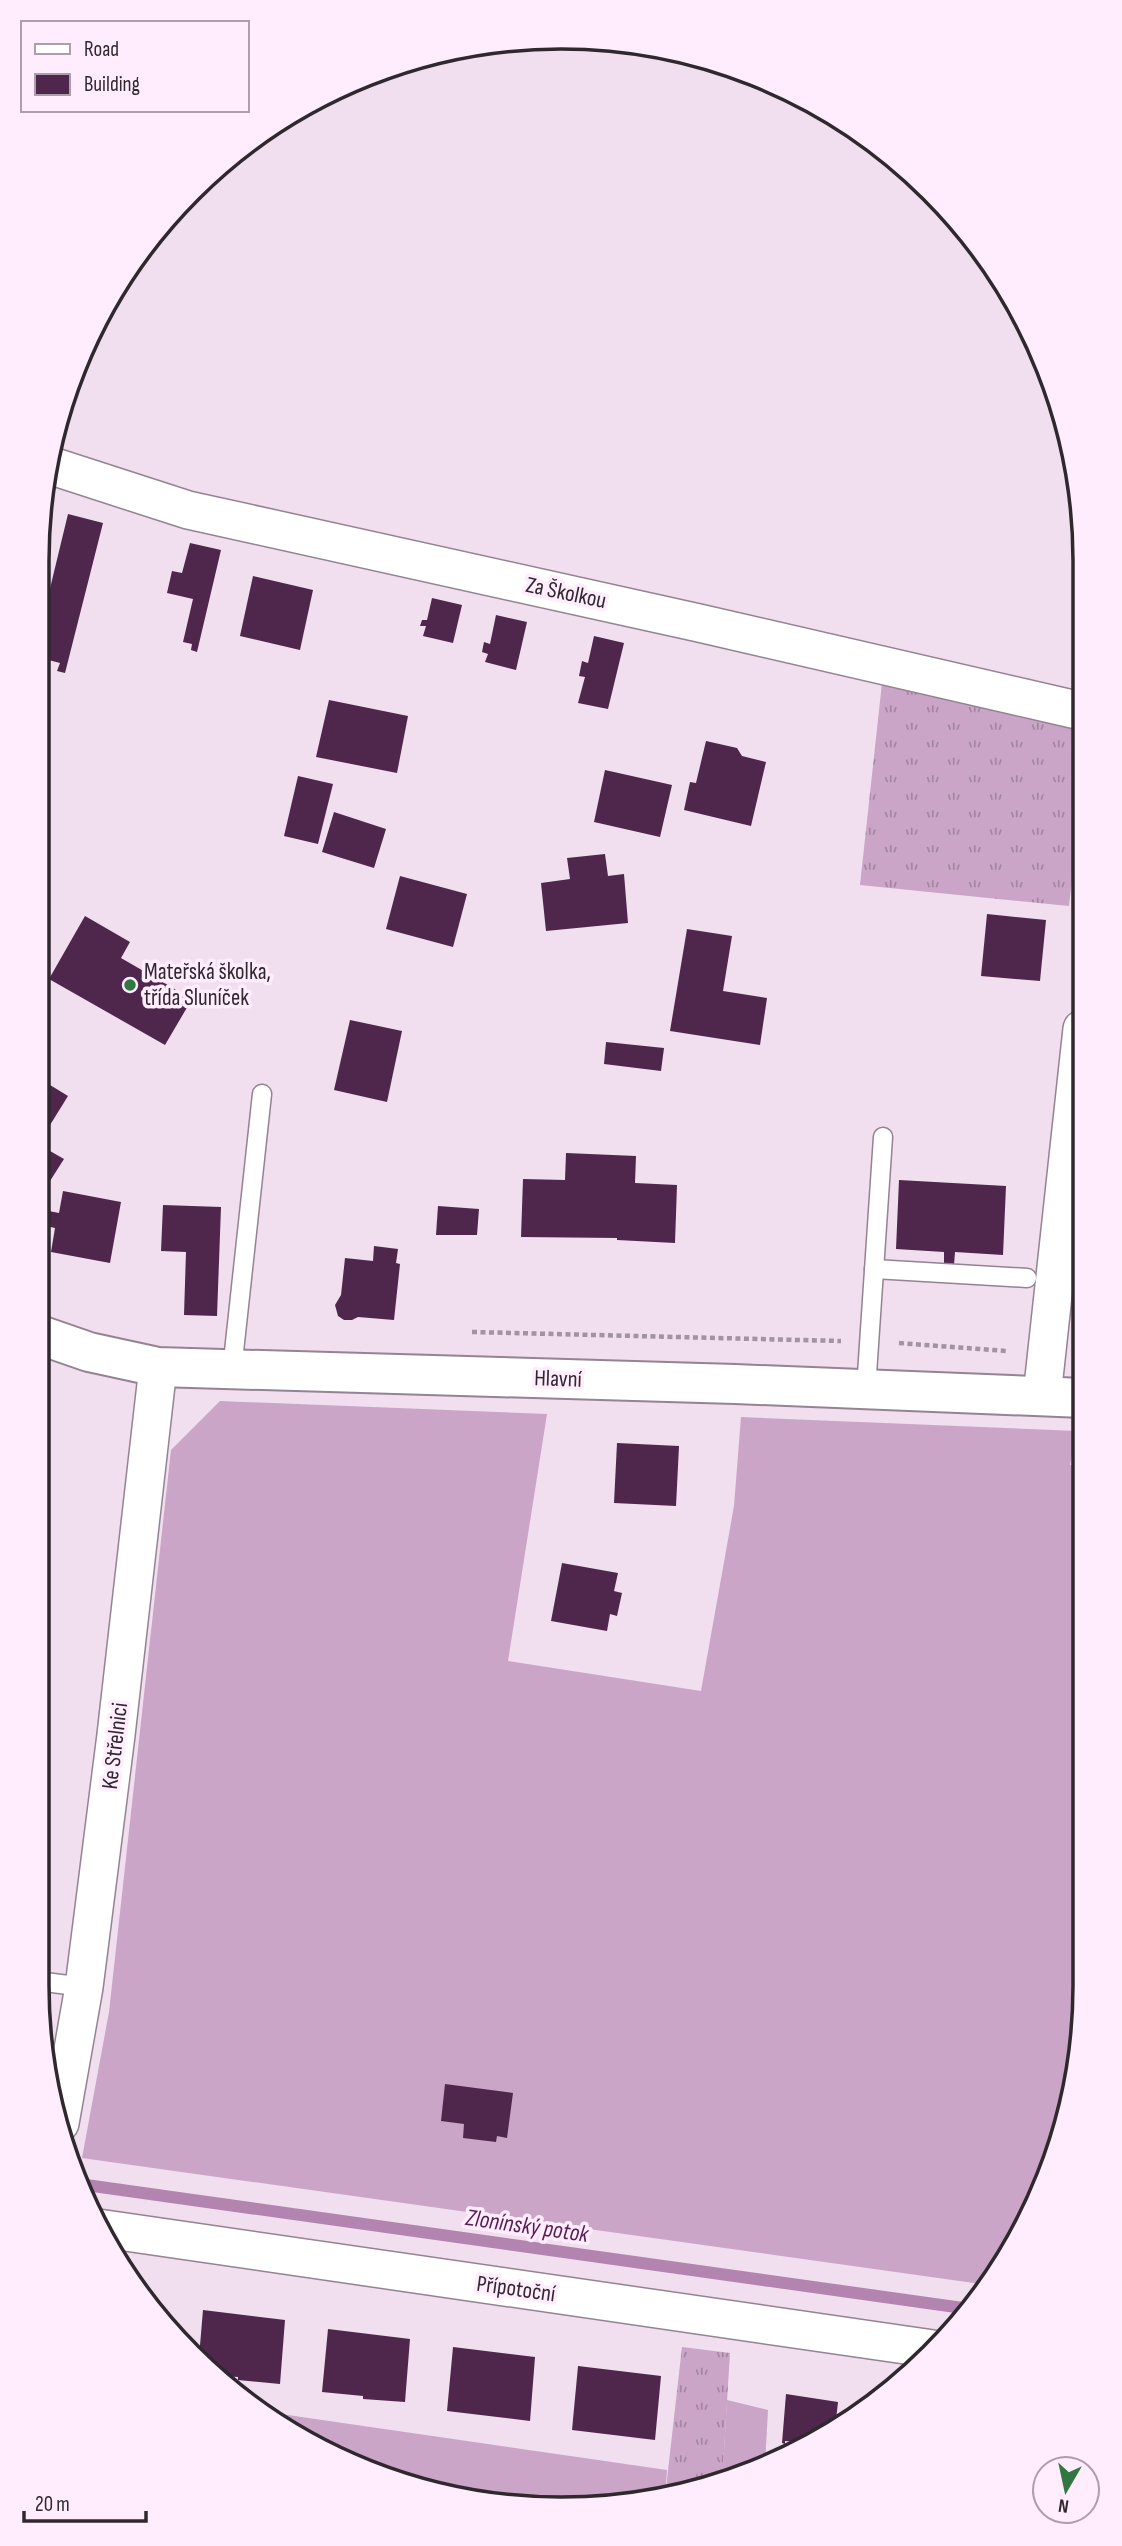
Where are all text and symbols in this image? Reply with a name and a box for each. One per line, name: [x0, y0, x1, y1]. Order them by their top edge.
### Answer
legend: [21, 21, 248, 112]
text: Road: [84, 37, 119, 62]
text: Building: [84, 72, 140, 97]
street label: Za Školkou: [523, 571, 609, 615]
place label: Mateřská školka, třída Sluníček: [144, 958, 271, 1012]
marker: Mateřská školka, třída Sluníček: [122, 977, 138, 993]
street label: Hlavní: [534, 1364, 583, 1394]
street label: Ke Střelnici: [96, 1701, 134, 1791]
water label: Zlonínský potok: [463, 2203, 591, 2249]
street label: Přípotoční: [475, 2270, 558, 2308]
north arrow: [1031, 2455, 1101, 2525]
scale bar: [24, 2480, 147, 2524]
text: 20 m: [35, 2492, 70, 2517]
text: N: [1057, 2493, 1070, 2517]

